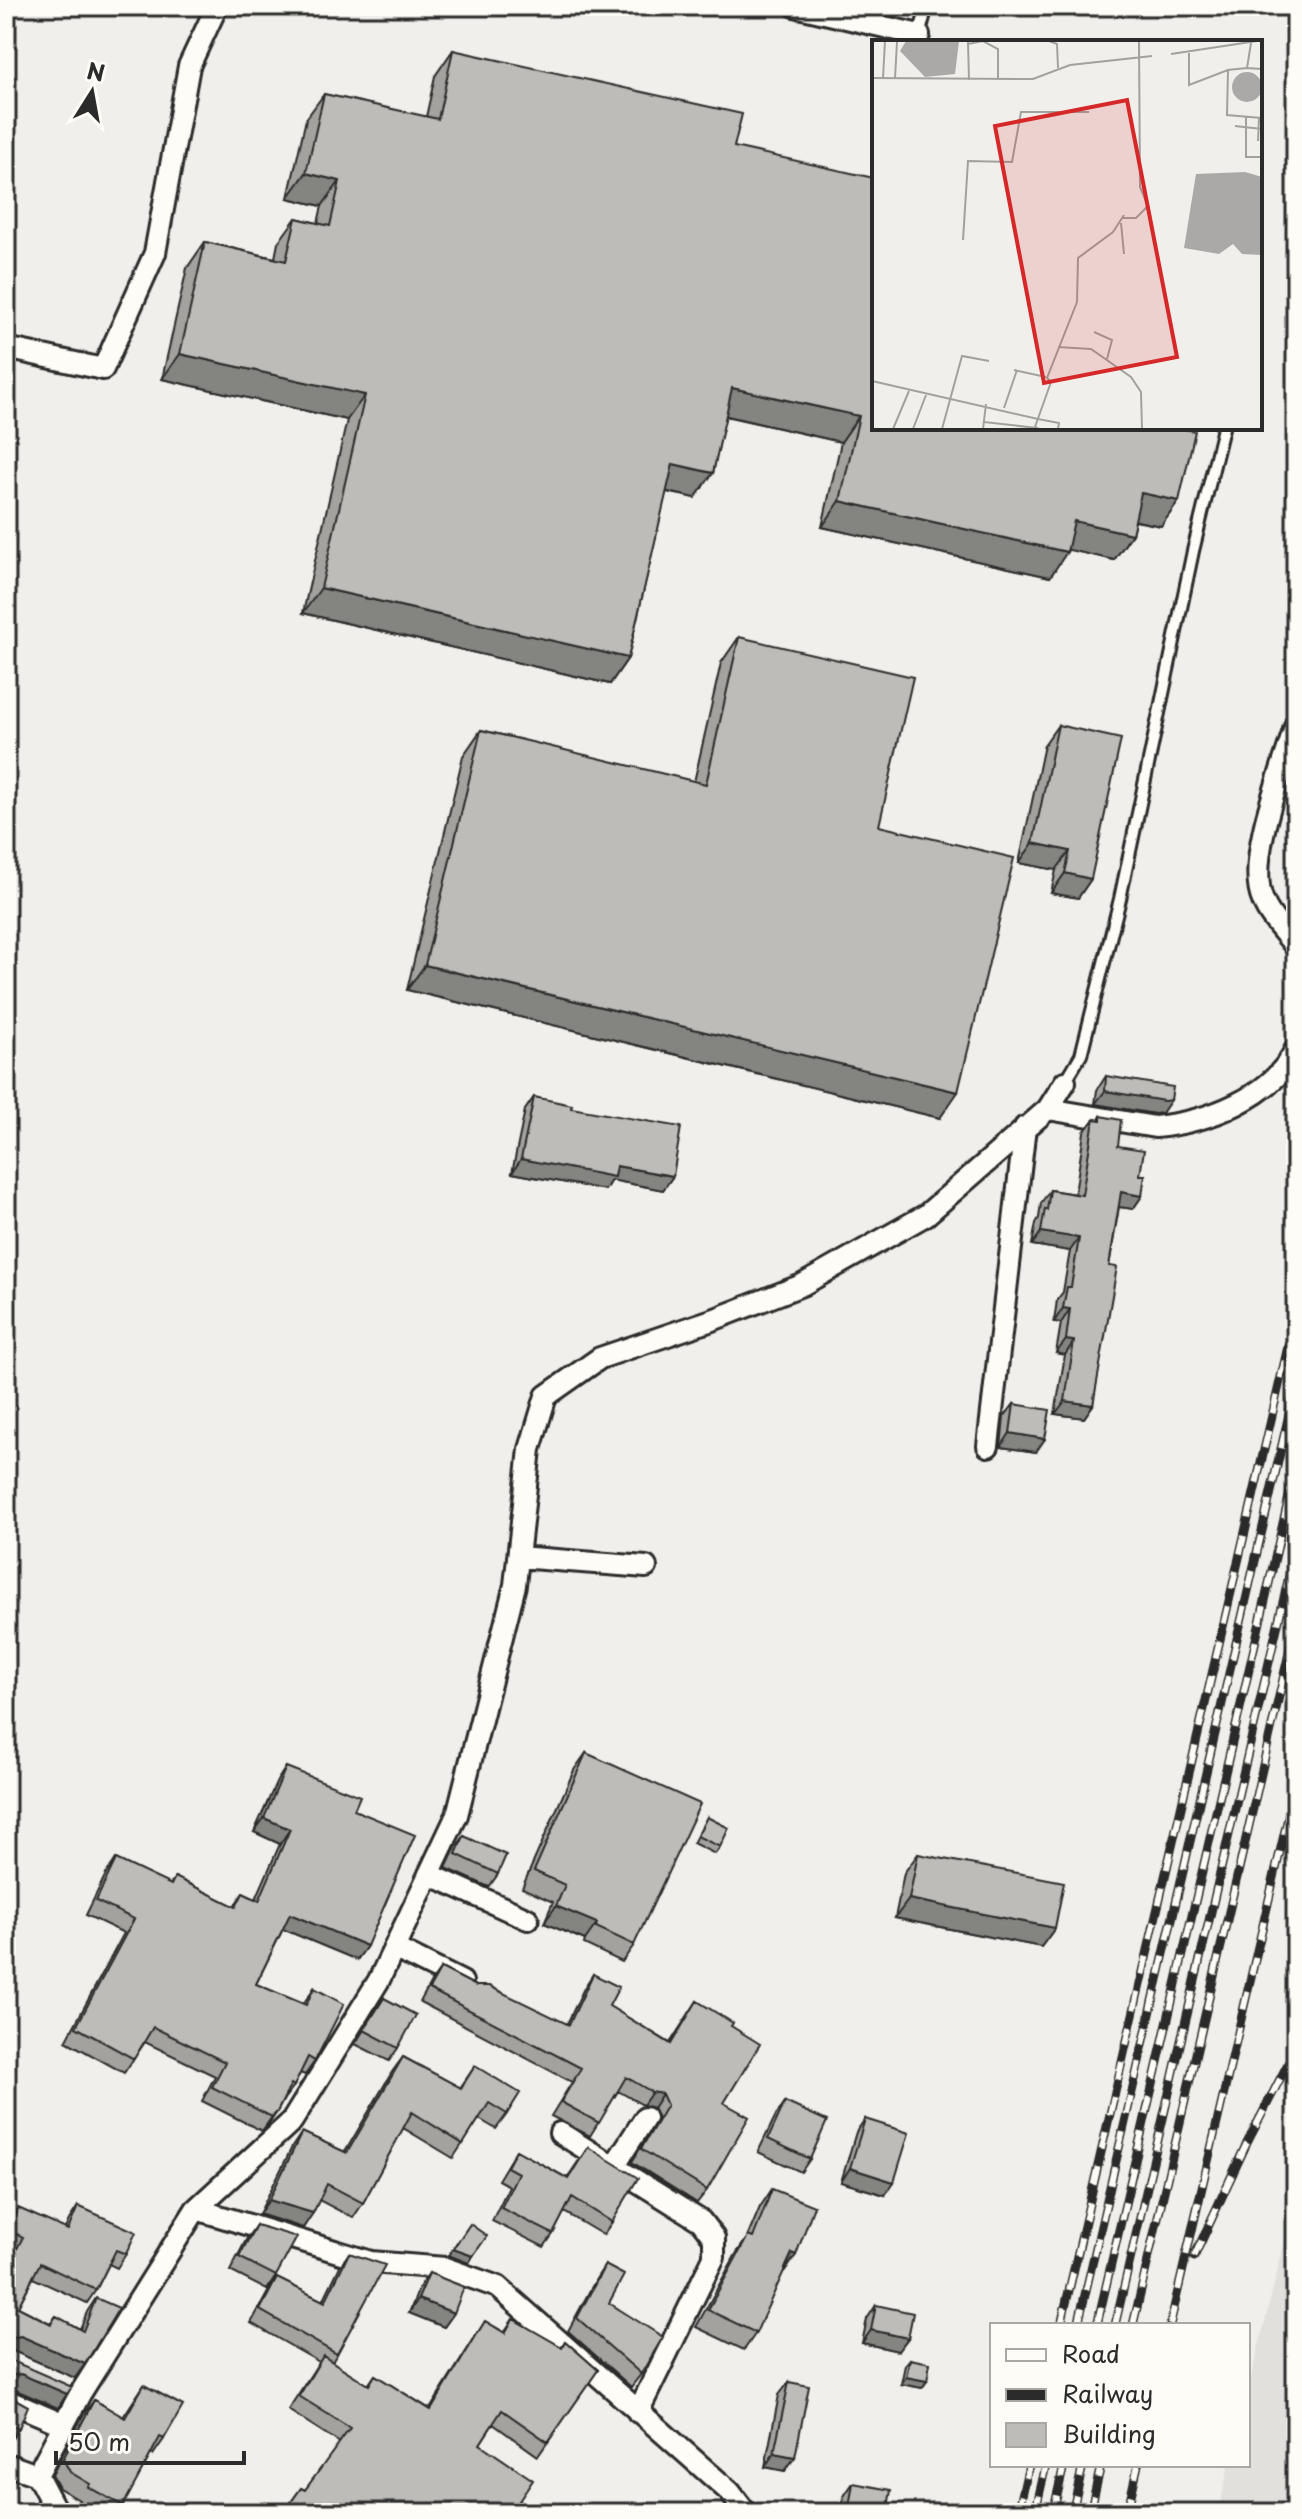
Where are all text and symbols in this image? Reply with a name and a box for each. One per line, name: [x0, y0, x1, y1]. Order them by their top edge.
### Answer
inset map: [872, 40, 1262, 430]
north arrow: [52, 52, 132, 132]
text: N: [84, 53, 108, 89]
legend: [990, 2323, 1250, 2467]
text: Road: [1062, 2335, 1120, 2371]
text: Railway: [1062, 2375, 1153, 2411]
scale bar: [56, 2415, 244, 2465]
text: Building: [1062, 2415, 1156, 2451]
text: 50 m: [68, 2423, 130, 2459]

